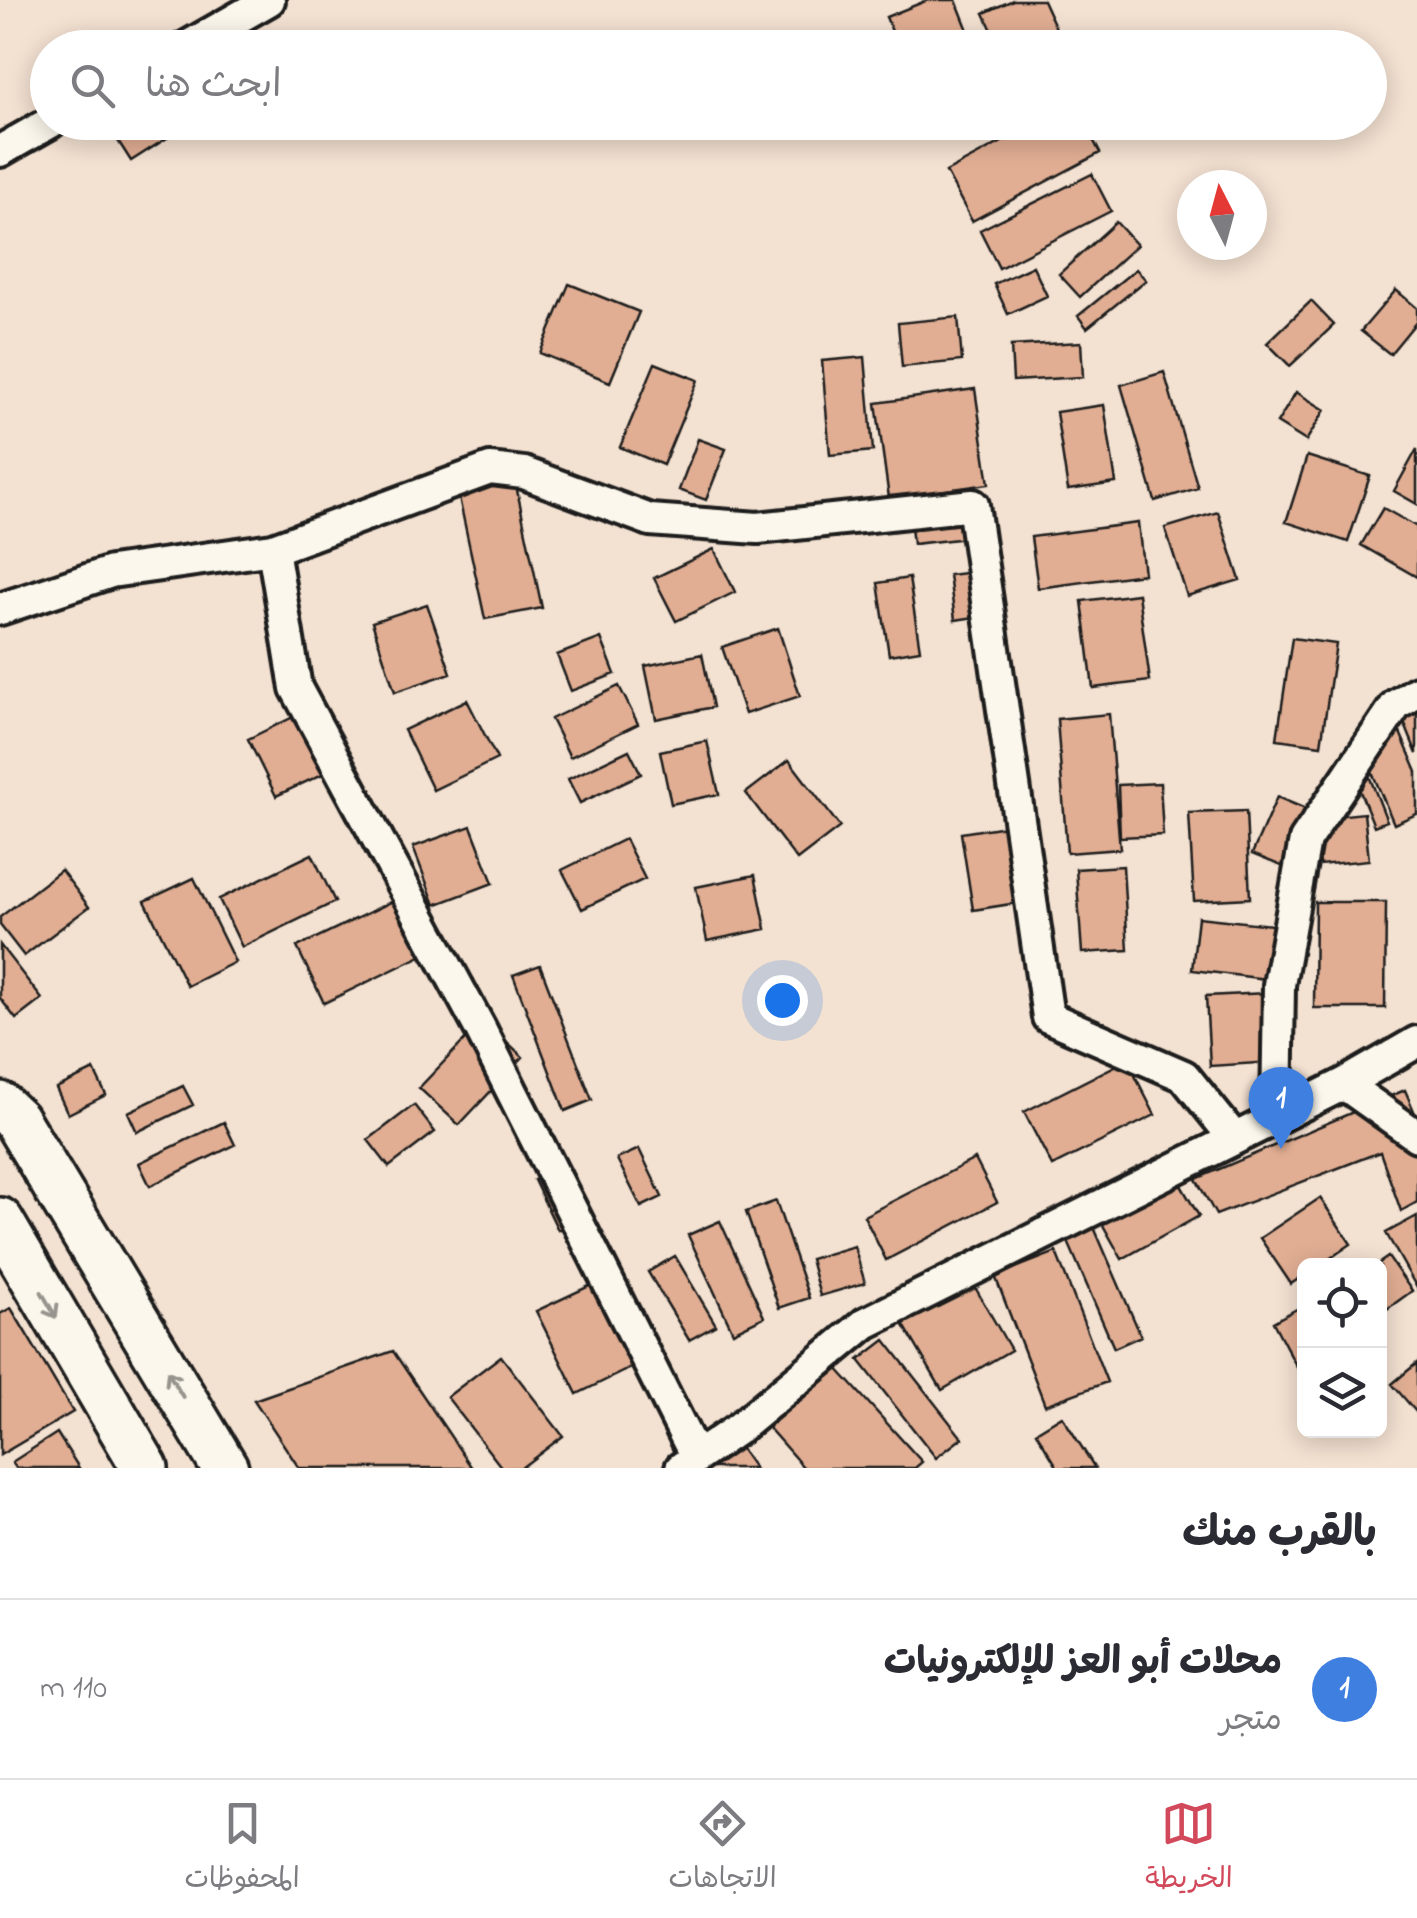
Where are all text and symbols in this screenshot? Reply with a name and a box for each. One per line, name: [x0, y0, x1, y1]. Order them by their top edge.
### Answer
search box: [30, 30, 1387, 140]
icon: search: [65, 58, 120, 113]
text: ابحث هنا: [145, 59, 282, 115]
north arrow: [1177, 170, 1267, 260]
your location: [757, 975, 808, 1026]
pin: 1: [1248, 1066, 1314, 1149]
map controls: [1297, 1258, 1387, 1438]
button: locate: [1297, 1258, 1387, 1348]
one-way arrow: [39, 1290, 59, 1319]
button: layers: [1297, 1348, 1387, 1438]
one-way arrow: [165, 1370, 185, 1399]
text: بالقرب منك: [1182, 1504, 1377, 1565]
text: محلات أبو العز للإلكترونيات: [884, 1636, 1282, 1692]
text: 110 m: [40, 1666, 107, 1713]
text: 1: [1339, 1666, 1350, 1713]
text: متجر: [1219, 1698, 1282, 1745]
tab: المحفوظات: [184, 1796, 300, 1902]
tab: الاتجاهات: [668, 1796, 777, 1902]
tab: الخريطة: [1145, 1796, 1233, 1902]

